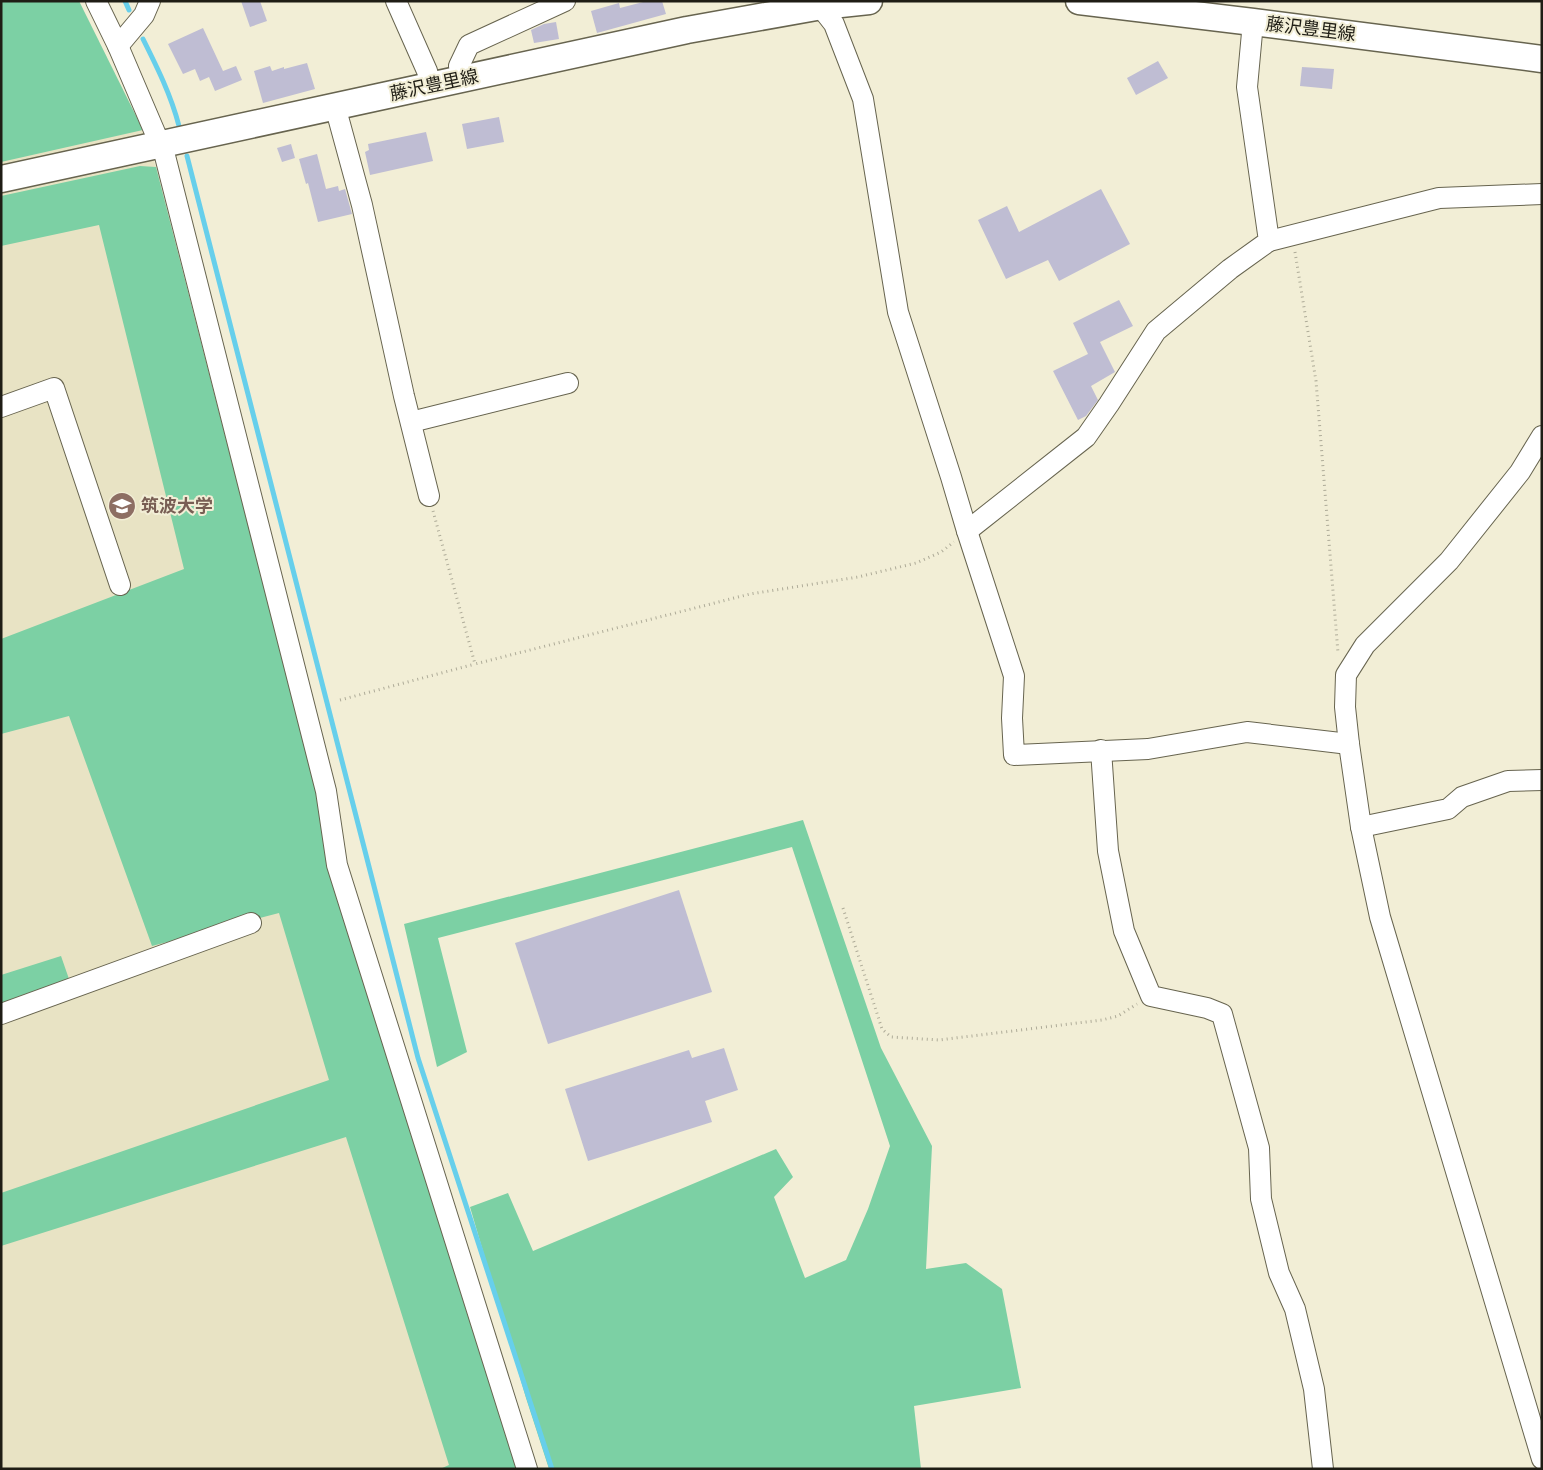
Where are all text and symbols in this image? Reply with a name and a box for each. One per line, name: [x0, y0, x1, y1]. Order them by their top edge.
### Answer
street label: 藤沢豊里線: [1265, 13, 1357, 44]
street label: 藤沢豊里線: [388, 65, 480, 104]
school or university icon: 筑波大学: [107, 491, 137, 521]
place label: 筑波大学: [141, 495, 213, 516]

